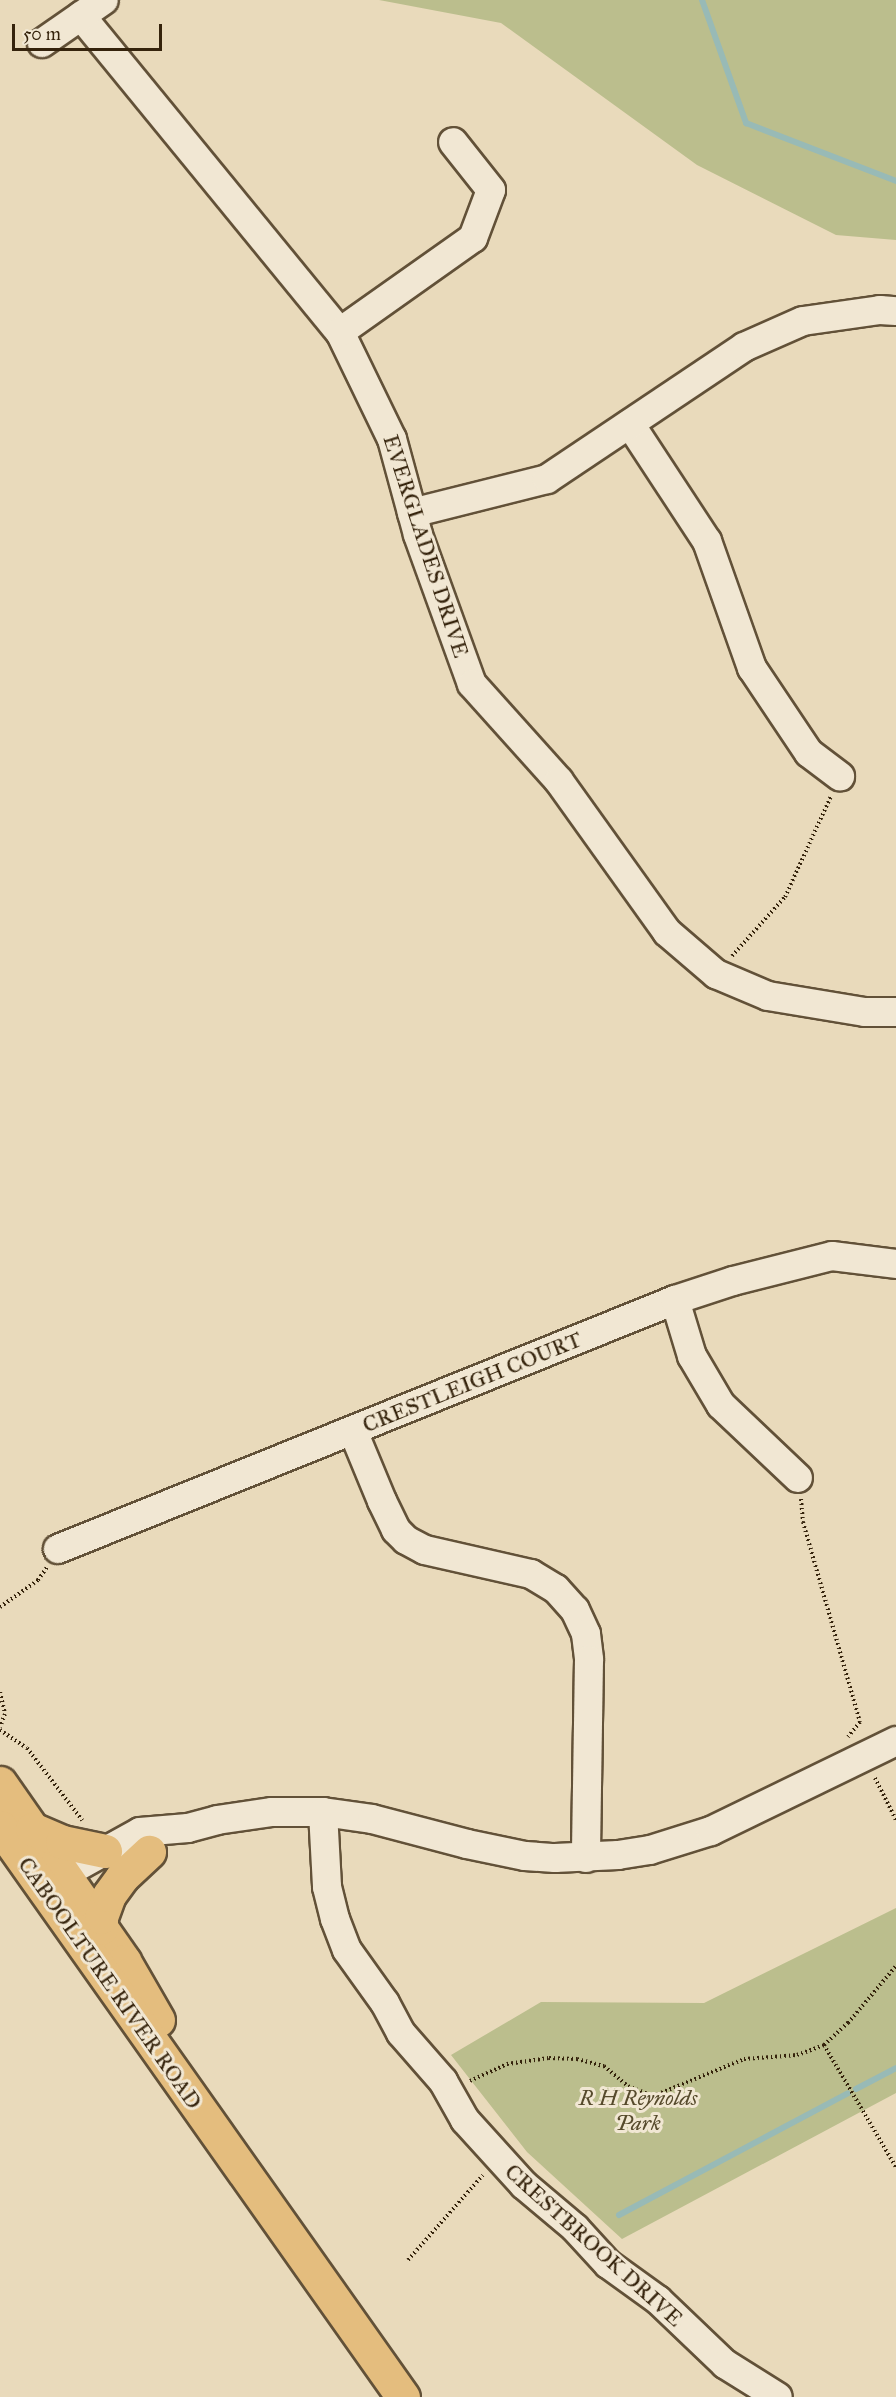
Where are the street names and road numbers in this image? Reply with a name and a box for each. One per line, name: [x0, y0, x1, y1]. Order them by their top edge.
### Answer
street label: EVERGLADES DRIVE: [377, 431, 475, 661]
street label: CRESTLEIGH COURT: [359, 1326, 585, 1438]
street label: CABOOLTURE RIVER ROAD: [13, 1852, 207, 2114]
street label: CRESTBROOK DRIVE: [500, 2158, 688, 2332]

